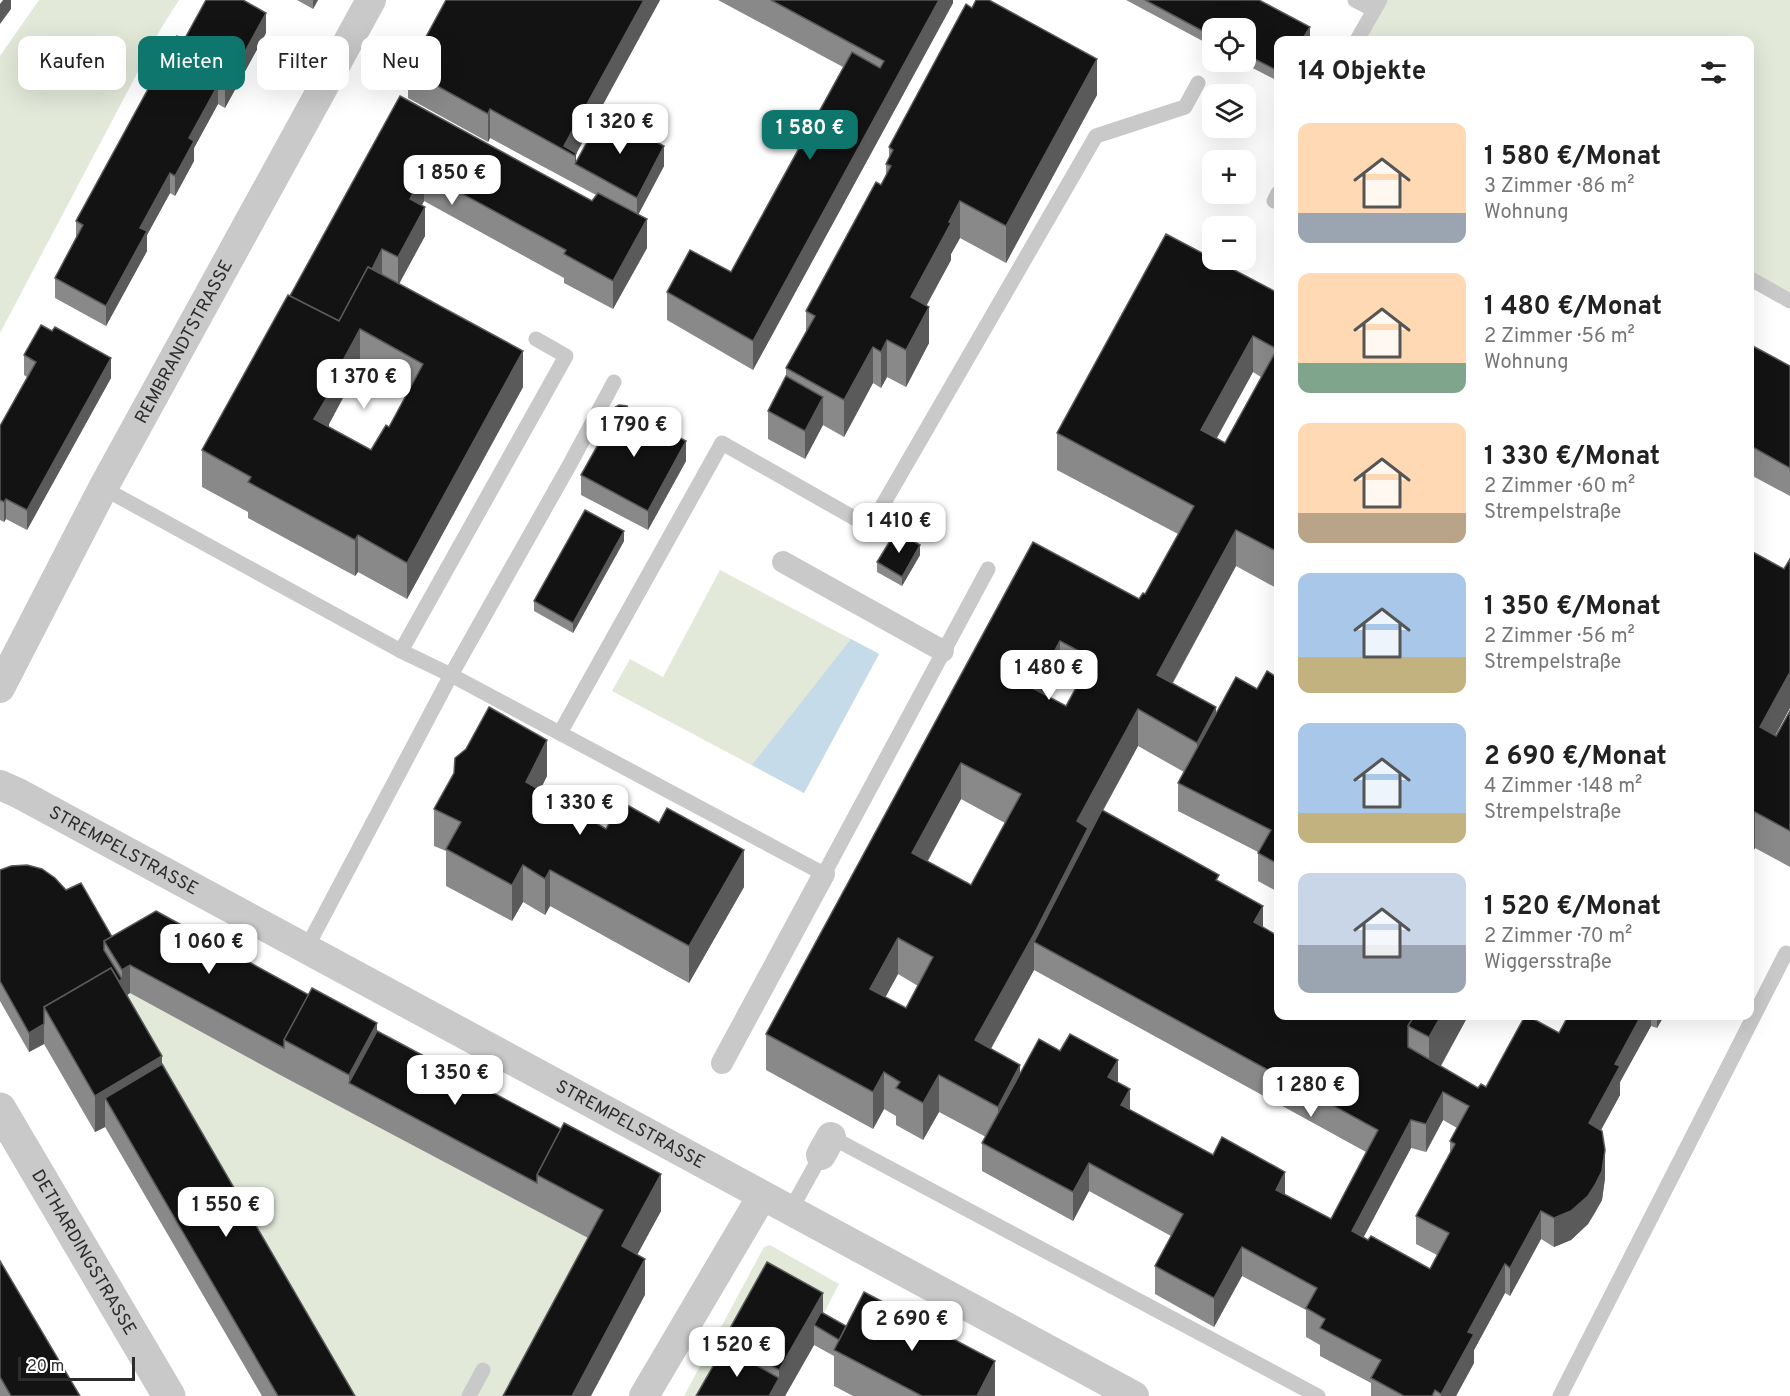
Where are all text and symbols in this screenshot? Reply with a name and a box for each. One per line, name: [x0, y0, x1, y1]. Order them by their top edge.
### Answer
map controls: [1202, 18, 1256, 270]
button: locate: [1202, 18, 1256, 72]
chip: Kaufen: [18, 36, 126, 90]
chip: Mieten: [138, 36, 245, 90]
chip: Filter: [257, 36, 349, 90]
chip: Neu: [361, 36, 441, 90]
text: 14 Objekte: [1298, 56, 1426, 89]
icon: filters: [1697, 56, 1730, 89]
button: layers: [1202, 84, 1256, 138]
pin: 1 320 €: [565, 104, 675, 155]
text: 1 320 €: [586, 110, 654, 136]
pin: 1 580 €: [755, 110, 865, 161]
text: 1 580 €: [776, 116, 844, 142]
text: 1 580 €/Monat: [1484, 141, 1661, 174]
icon: home: [1346, 147, 1418, 219]
button: +: [1202, 150, 1256, 204]
pin: 1 850 €: [397, 155, 507, 206]
text: 1 850 €: [418, 161, 486, 187]
text: 3 Zimmer · 86 m²: [1484, 174, 1634, 200]
text: Wohnung: [1484, 200, 1569, 226]
button: −: [1202, 216, 1256, 270]
street label: REMBRANDTSTRASSE: [131, 256, 239, 428]
text: 1 480 €/Monat: [1484, 291, 1662, 324]
icon: home: [1346, 297, 1418, 369]
text: 2 Zimmer · 56 m²: [1484, 324, 1635, 350]
text: Wohnung: [1484, 350, 1569, 376]
pin: 1 370 €: [309, 359, 419, 410]
text: 1 370 €: [331, 365, 397, 391]
pin: 1 790 €: [579, 407, 689, 458]
text: 1 790 €: [601, 413, 667, 439]
text: 1 330 €/Monat: [1484, 441, 1660, 474]
icon: home: [1346, 447, 1418, 519]
text: 2 Zimmer · 60 m²: [1484, 474, 1635, 500]
text: Strempelstraße: [1484, 500, 1621, 526]
pin: 1 410 €: [844, 503, 954, 554]
text: 1 410 €: [867, 509, 931, 535]
text: 1 350 €/Monat: [1484, 591, 1661, 624]
icon: home: [1346, 597, 1418, 669]
text: 2 Zimmer · 56 m²: [1484, 624, 1635, 650]
pin: 1 480 €: [994, 650, 1104, 701]
text: Strempelstraße: [1484, 650, 1621, 676]
text: 1 480 €: [1015, 656, 1083, 682]
text: 2 690 €/Monat: [1484, 741, 1667, 774]
icon: home: [1346, 747, 1418, 819]
text: 4 Zimmer · 148 m²: [1484, 774, 1642, 800]
pin: 1 330 €: [525, 785, 635, 836]
text: 1 330 €: [546, 791, 614, 817]
text: Strempelstraße: [1484, 800, 1621, 826]
street label: STREMPELSTRASSE: [44, 802, 202, 901]
text: 1 520 €/Monat: [1484, 891, 1661, 924]
icon: home: [1346, 897, 1418, 969]
pin: 1 060 €: [154, 924, 264, 975]
text: 2 Zimmer · 70 m²: [1484, 924, 1632, 950]
text: 1 060 €: [174, 930, 244, 956]
text: Wiggersstraße: [1484, 950, 1612, 976]
pin: 1 350 €: [400, 1055, 510, 1106]
text: 1 350 €: [421, 1061, 489, 1087]
pin: 1 280 €: [1256, 1067, 1366, 1118]
text: 1 280 €: [1277, 1073, 1345, 1099]
street label: STREMPELSTRASSE: [551, 1076, 709, 1175]
street label: DETHARDINGSTRASSE: [25, 1166, 141, 1340]
pin: 1 550 €: [171, 1187, 281, 1238]
text: 1 550 €: [192, 1193, 260, 1219]
pin: 2 690 €: [857, 1301, 967, 1352]
text: 2 690 €: [876, 1307, 948, 1333]
pin: 1 520 €: [682, 1327, 792, 1378]
text: 1 520 €: [703, 1333, 771, 1359]
scale bar: [18, 1354, 135, 1382]
text: 20 m: [27, 1357, 64, 1377]

